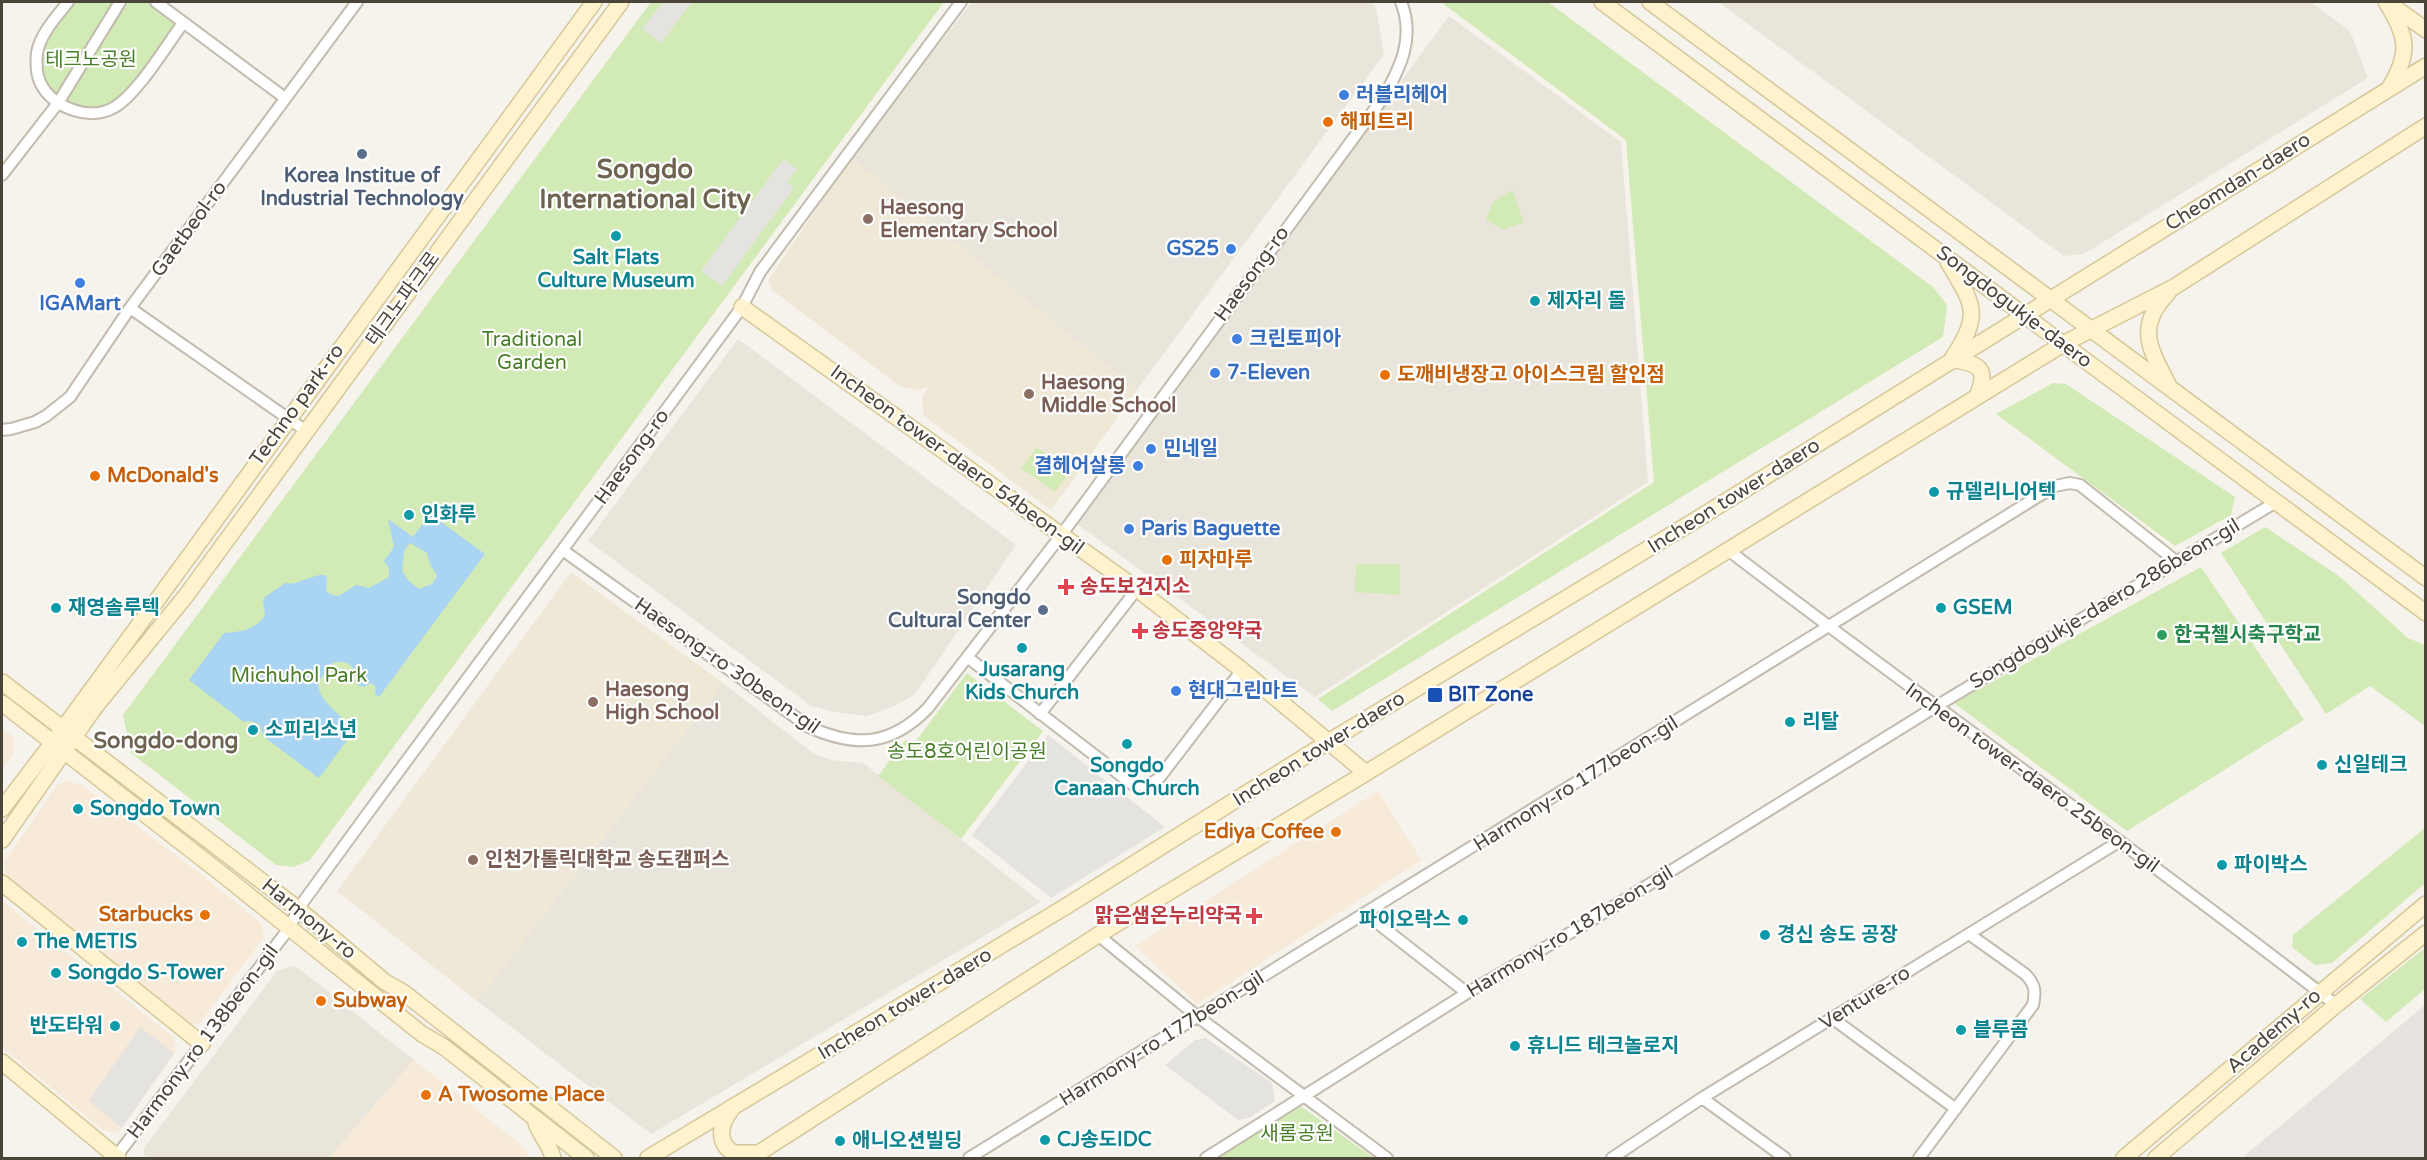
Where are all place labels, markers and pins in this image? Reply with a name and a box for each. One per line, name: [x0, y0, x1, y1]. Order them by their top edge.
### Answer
place label: 러블리헤어: [1356, 83, 1448, 107]
marker: 러블리헤어: [1337, 88, 1351, 102]
place label: 해피트리: [1340, 110, 1414, 134]
marker: 해피트리: [1321, 115, 1335, 129]
marker: Korea Institue of Industrial Technology: [355, 147, 369, 161]
place label: Korea Institue of Industrial Technology: [260, 164, 464, 211]
place label: Haesong Elementary School: [880, 196, 1058, 243]
marker: Haesong Elementary School: [861, 212, 875, 226]
marker: Salt Flats Culture Museum: [609, 229, 623, 243]
place label: GS25: [1166, 237, 1219, 261]
marker: GS25: [1224, 242, 1238, 256]
place label: Salt Flats Culture Museum: [537, 246, 695, 293]
marker: IGAMart: [73, 276, 87, 290]
place label: 제자리 돌: [1547, 289, 1626, 313]
place label: IGAMart: [39, 292, 121, 316]
marker: 제자리 돌: [1528, 294, 1542, 308]
place label: 크린토피아: [1249, 327, 1342, 351]
marker: 크린토피아: [1230, 332, 1244, 346]
place label: 7-Eleven: [1227, 361, 1310, 385]
place label: 도깨비냉장고 아이스크림 할인점: [1397, 363, 1665, 387]
marker: 7-Eleven: [1208, 366, 1222, 380]
marker: 도깨비냉장고 아이스크림 할인점: [1378, 368, 1392, 382]
place label: Haesong Middle School: [1041, 371, 1176, 418]
marker: Haesong Middle School: [1022, 387, 1036, 401]
place label: 민네일: [1163, 437, 1218, 461]
marker: 민네일: [1144, 442, 1158, 456]
place label: 결헤어살롱: [1034, 454, 1126, 478]
marker: 결헤어살롱: [1131, 459, 1145, 473]
place label: McDonald's: [107, 464, 219, 488]
marker: McDonald's: [88, 469, 102, 483]
place label: 규델리니어텍: [1946, 480, 2056, 504]
marker: 규델리니어텍: [1927, 485, 1941, 499]
place label: 인화루: [421, 503, 476, 527]
marker: 인화루: [402, 508, 416, 522]
place label: Paris Baguette: [1141, 517, 1280, 541]
marker: Paris Baguette: [1122, 522, 1136, 536]
place label: 피자마루: [1179, 548, 1253, 572]
marker: 피자마루: [1160, 553, 1174, 567]
place label: 송도보건지소: [1080, 575, 1190, 599]
marker: 송도보건지소: [1057, 578, 1075, 596]
place label: Songdo Cultural Center: [888, 586, 1031, 633]
place label: 재영솔루텍: [68, 596, 160, 620]
place label: GSEM: [1953, 596, 2013, 620]
marker: 재영솔루텍: [49, 601, 63, 615]
marker: GSEM: [1934, 601, 1948, 615]
marker: Songdo Cultural Center: [1036, 603, 1050, 617]
place label: 송도중앙약국: [1152, 619, 1262, 643]
place label: 한국첼시축구학교: [2174, 623, 2321, 647]
marker: 송도중앙약국: [1133, 624, 1147, 638]
marker: 한국첼시축구학교: [2155, 628, 2169, 642]
marker: Jusarang Kids Church: [1015, 641, 1029, 655]
place label: Jusarang Kids Church: [965, 658, 1079, 705]
place label: Haesong High School: [605, 678, 719, 725]
place label: 현대그린마트: [1188, 679, 1298, 703]
place label: BIT Zone: [1448, 683, 1533, 707]
marker: 현대그린마트: [1169, 684, 1183, 698]
marker: BIT Zone: [1426, 686, 1444, 704]
marker: Haesong High School: [586, 695, 600, 709]
place label: 리탈: [1802, 710, 1839, 734]
marker: 리탈: [1783, 715, 1797, 729]
place label: 소피리소년: [265, 718, 357, 742]
marker: 소피리소년: [246, 723, 260, 737]
marker: Songdo Canaan Church: [1120, 737, 1134, 751]
place label: 신일테크: [2334, 753, 2408, 777]
place label: Songdo Canaan Church: [1054, 754, 1200, 801]
marker: 신일테크: [2315, 758, 2329, 772]
place label: Songdo Town: [90, 797, 220, 821]
marker: Songdo Town: [71, 802, 85, 816]
place label: Ediya Coffee: [1204, 820, 1324, 844]
marker: Ediya Coffee: [1329, 825, 1343, 839]
place label: 인천가톨릭대학교 송도캠퍼스: [485, 848, 729, 872]
marker: 인천가톨릭대학교 송도캠퍼스: [466, 853, 480, 867]
place label: 파이박스: [2234, 853, 2308, 877]
marker: 파이박스: [2215, 858, 2229, 872]
place label: Starbucks: [99, 903, 193, 927]
place label: 맑은샘온누리약국: [1095, 904, 1242, 928]
marker: Starbucks: [198, 908, 212, 922]
place label: 파이오락스: [1359, 908, 1451, 932]
marker: 맑은샘온누리약국: [1247, 909, 1261, 923]
marker: 파이오락스: [1456, 913, 1470, 927]
place label: 경신 송도 공장: [1777, 923, 1898, 947]
marker: 경신 송도 공장: [1758, 928, 1772, 942]
place label: The METIS: [33, 930, 137, 954]
marker: The METIS: [15, 935, 29, 949]
place label: Songdo S-Tower: [68, 961, 224, 985]
marker: Songdo S-Tower: [49, 966, 63, 980]
place label: Subway: [333, 989, 408, 1013]
marker: Subway: [314, 994, 328, 1008]
place label: 반도타워: [29, 1014, 103, 1038]
place label: 블루콤: [1973, 1018, 2028, 1042]
marker: 반도타워: [108, 1019, 122, 1033]
marker: 블루콤: [1954, 1023, 1968, 1037]
place label: 휴니드 테크놀로지: [1527, 1034, 1679, 1058]
marker: 휴니드 테크놀로지: [1508, 1039, 1522, 1053]
place label: A Twosome Place: [438, 1083, 605, 1107]
marker: A Twosome Place: [419, 1088, 433, 1102]
place label: CJ송도IDC: [1057, 1128, 1152, 1152]
place label: 애니오션빌딩: [852, 1129, 962, 1153]
marker: CJ송도IDC: [1038, 1133, 1052, 1147]
marker: 애니오션빌딩: [833, 1134, 847, 1148]

